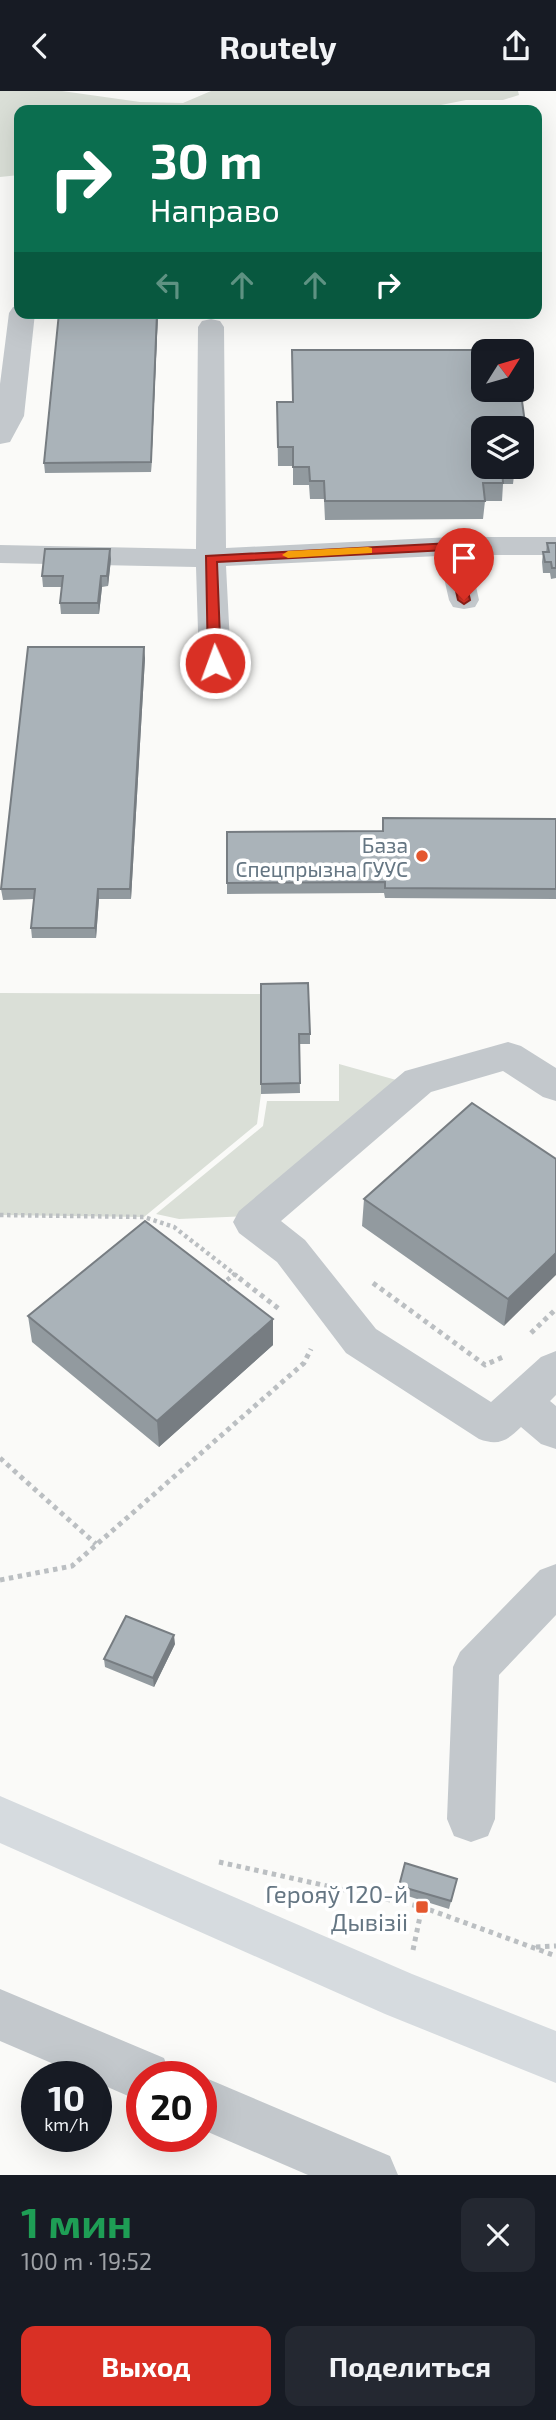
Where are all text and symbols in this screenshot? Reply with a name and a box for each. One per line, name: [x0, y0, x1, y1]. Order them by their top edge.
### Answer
icon: back: [21, 27, 59, 65]
text: Routely: [219, 27, 337, 65]
icon: share: [497, 27, 535, 65]
text: 30 m: [150, 130, 262, 189]
icon: right: [35, 133, 126, 224]
text: Направо: [150, 190, 280, 228]
icon: left: [150, 266, 188, 304]
icon: ahead: [223, 266, 261, 304]
icon: ahead: [296, 266, 334, 304]
icon: right: [369, 266, 407, 304]
north arrow: [471, 339, 534, 403]
map controls: [471, 339, 534, 479]
button: layers: [471, 416, 534, 479]
pin: [434, 528, 494, 600]
icon: arrive: [445, 539, 483, 577]
position arrow: [178, 626, 252, 700]
place label: База Спецпрызна ГУУС: [235, 832, 408, 881]
marker: База Спецпрызна ГУУС: [414, 848, 430, 864]
place label: Герояў 120-й Дывізіі: [265, 1879, 408, 1936]
marker: Герояў 120-й Дывізіі: [414, 1899, 430, 1915]
speed limit sign: 20: [126, 2061, 217, 2152]
text: 10: [48, 2076, 85, 2118]
text: km/h: [44, 2113, 89, 2135]
text: 1 мин: [21, 2196, 132, 2246]
button: close: [461, 2198, 535, 2272]
text: 100 m · 19:52: [21, 2247, 152, 2275]
button: Выход: [21, 2326, 271, 2406]
button: Поделиться: [285, 2326, 535, 2406]

